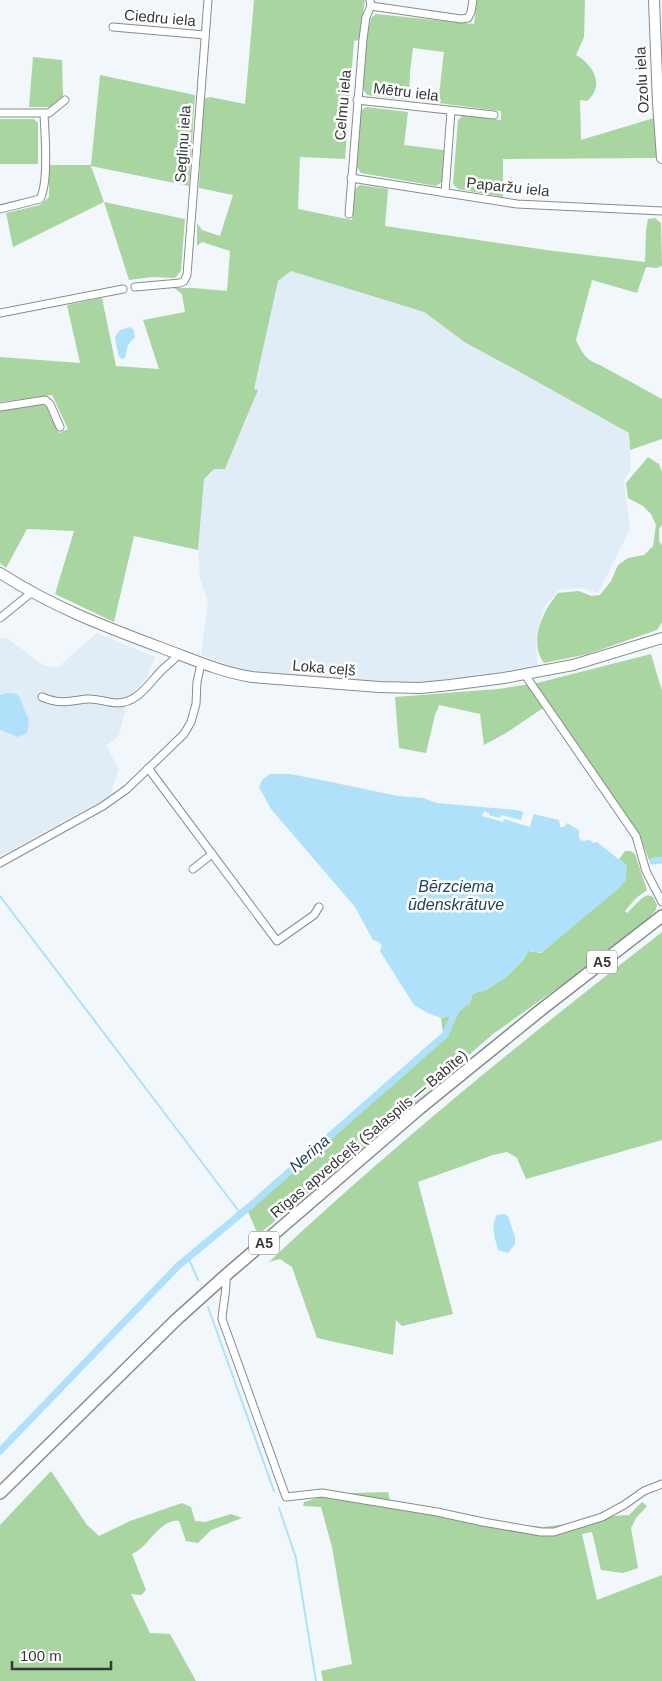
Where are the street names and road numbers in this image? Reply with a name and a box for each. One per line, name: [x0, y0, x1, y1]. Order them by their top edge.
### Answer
street label: Ciedru iela: [124, 6, 197, 29]
street label: Ozolu iela: [631, 46, 652, 114]
street label: Celmu iela: [331, 68, 354, 141]
street label: Mētru iela: [372, 79, 440, 104]
street label: Segliņu iela: [171, 104, 194, 183]
street label: Paparžu iela: [466, 174, 551, 199]
street label: Loka ceļš: [292, 656, 356, 679]
road number: A5: [587, 950, 617, 974]
street label: Rīgas apvedceļš (Salaspils — Babīte): [267, 1046, 471, 1221]
road number: A5: [249, 1232, 279, 1254]

